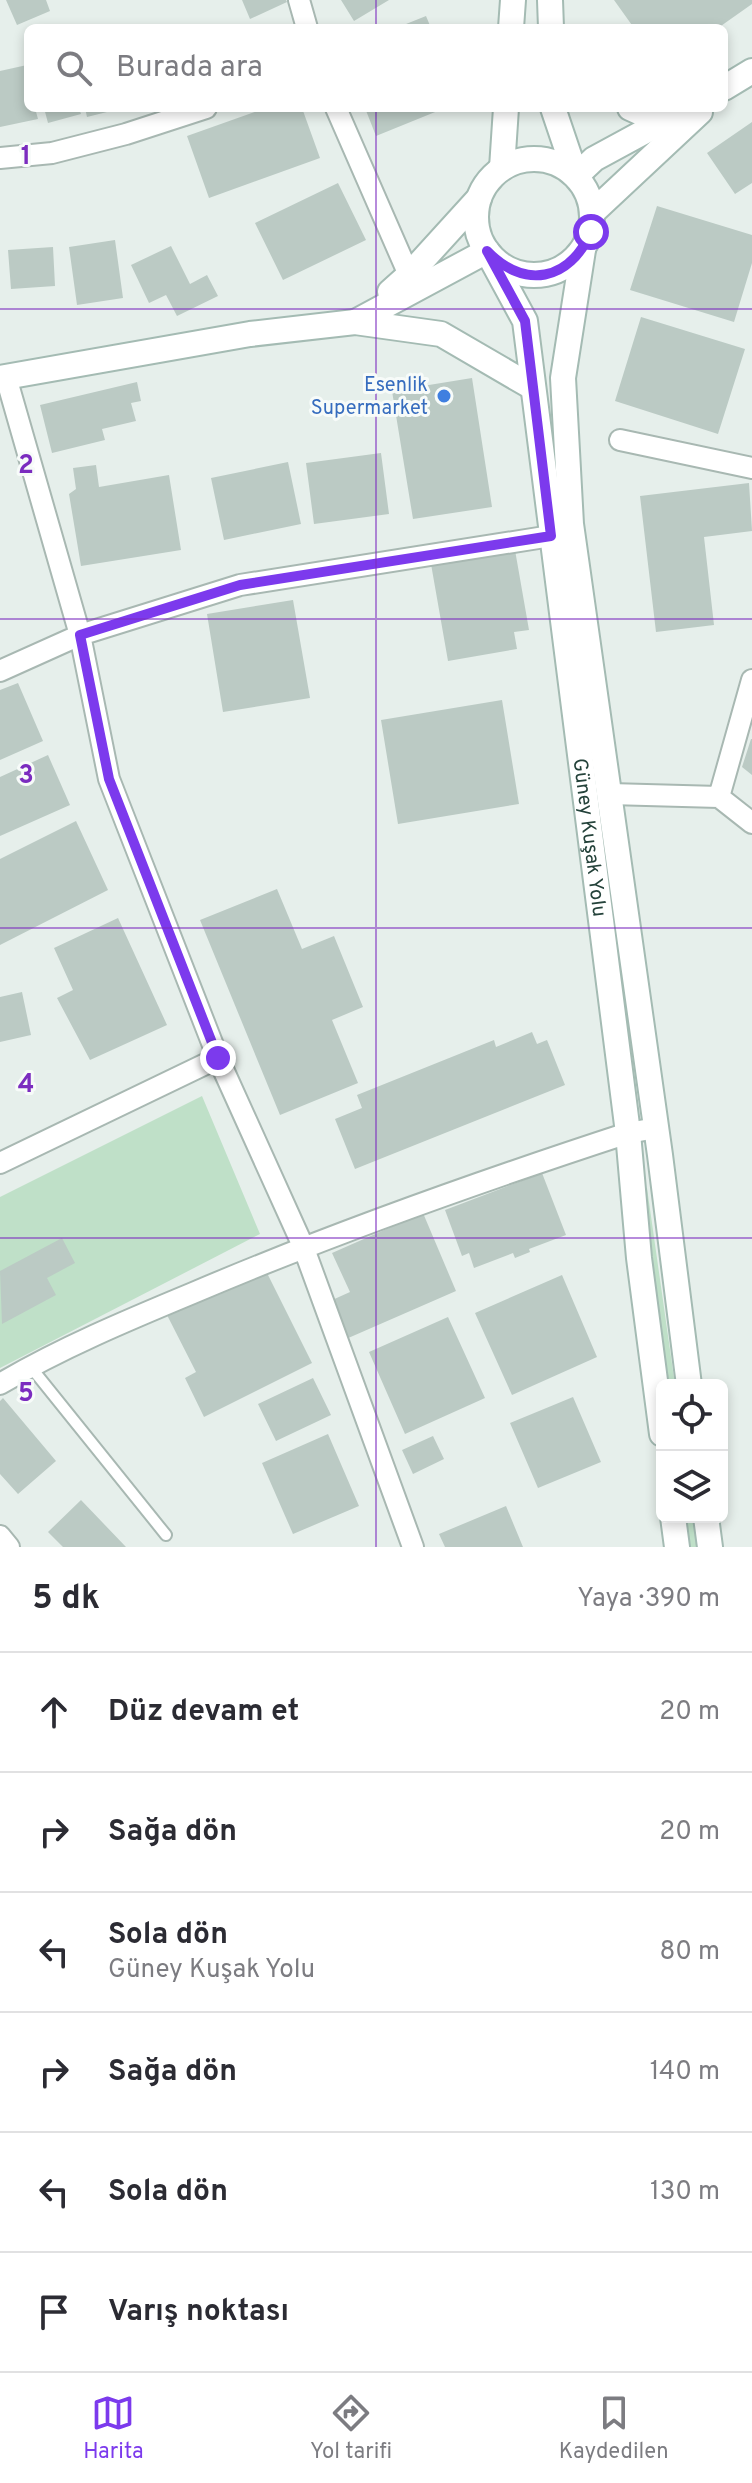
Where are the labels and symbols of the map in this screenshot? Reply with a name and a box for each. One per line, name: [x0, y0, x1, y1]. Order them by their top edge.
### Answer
text: 1: [21, 141, 31, 174]
route start: [573, 214, 609, 250]
place label: Esenlik Supermarket: [311, 373, 428, 422]
marker: Esenlik Supermarket: [435, 387, 453, 405]
text: 2: [18, 450, 34, 483]
street label: Güney Kuşak Yolu: [566, 757, 611, 918]
text: 3: [18, 760, 34, 793]
route end: [200, 1040, 236, 1076]
text: 4: [18, 1069, 34, 1102]
text: 5: [18, 1378, 34, 1411]

